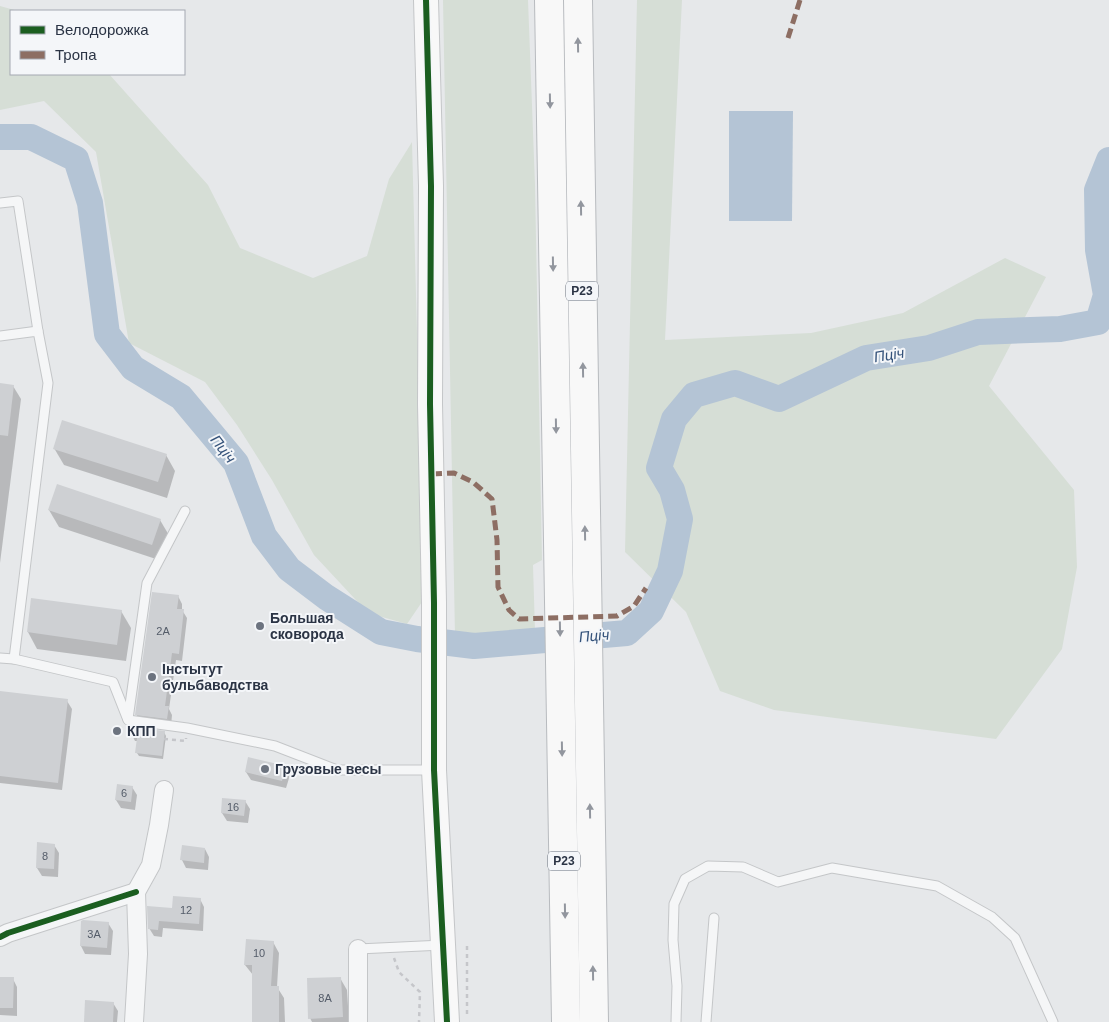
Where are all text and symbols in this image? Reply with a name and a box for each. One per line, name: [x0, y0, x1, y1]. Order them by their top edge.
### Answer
legend: [10, 10, 185, 75]
text: Велодорожка: [55, 21, 149, 38]
one-way arrow: [574, 37, 582, 53]
text: Тропа: [55, 46, 97, 63]
one-way arrow: [546, 93, 554, 109]
one-way arrow: [577, 199, 585, 215]
one-way arrow: [549, 256, 557, 272]
road number: Р23: [566, 282, 598, 300]
water label: Пціч: [873, 344, 906, 365]
one-way arrow: [579, 362, 587, 378]
one-way arrow: [552, 418, 560, 434]
water label: Пціч: [207, 431, 240, 466]
one-way arrow: [581, 524, 589, 540]
place label: Большая сковорода: [270, 610, 344, 642]
marker: Большая сковорода: [254, 620, 266, 632]
one-way arrow: [557, 621, 565, 637]
house number: 2А: [156, 625, 170, 637]
water label: Пціч: [578, 626, 610, 645]
place label: Інстытут бульбаводства: [162, 661, 269, 693]
marker: Інстытут бульбаводства: [146, 671, 158, 683]
place label: КПП: [127, 723, 156, 739]
marker: КПП: [111, 725, 123, 737]
one-way arrow: [558, 741, 566, 757]
place label: Грузовые весы: [275, 761, 382, 777]
marker: Грузовые весы: [259, 763, 271, 775]
house number: 6: [121, 787, 127, 799]
house number: 16: [227, 801, 239, 813]
one-way arrow: [586, 803, 594, 819]
house number: 8: [42, 850, 48, 862]
road number: Р23: [548, 851, 580, 870]
house number: 12: [180, 904, 192, 916]
one-way arrow: [561, 904, 569, 920]
house number: 3А: [87, 928, 101, 940]
house number: 10: [253, 947, 265, 959]
one-way arrow: [589, 965, 597, 981]
house number: 8А: [318, 992, 332, 1004]

